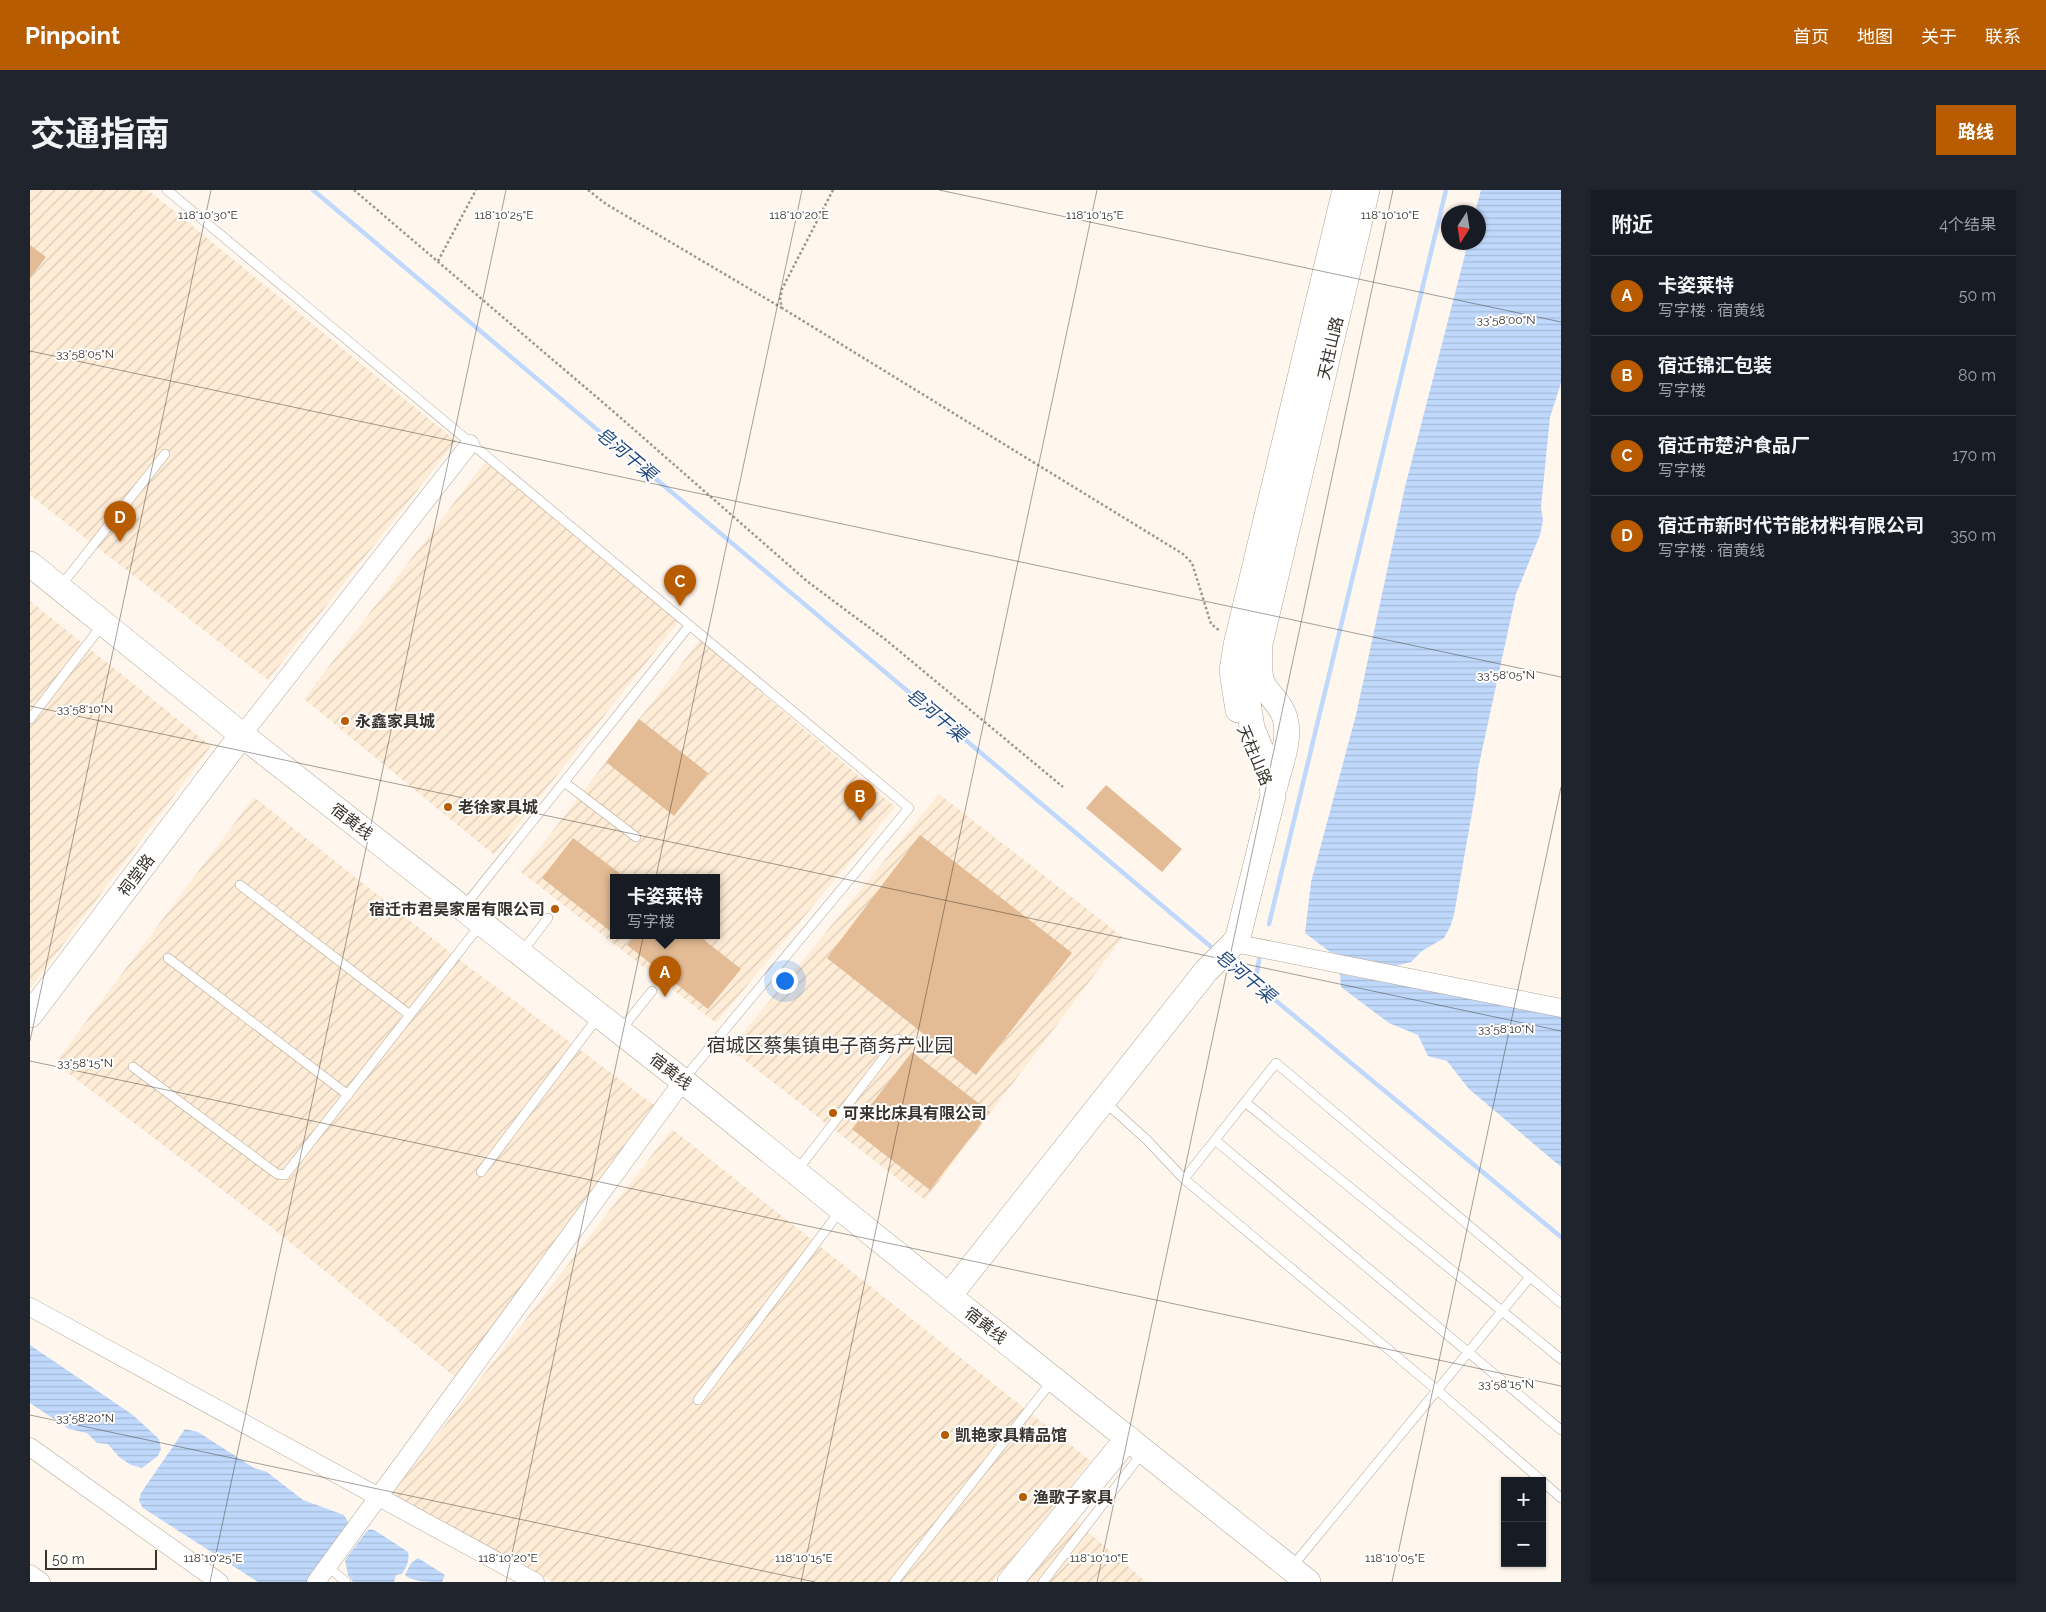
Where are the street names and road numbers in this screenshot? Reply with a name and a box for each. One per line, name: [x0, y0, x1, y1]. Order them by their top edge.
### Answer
street label: 天柱山路: [1314, 315, 1347, 381]
street label: 天柱山路: [1233, 722, 1276, 788]
street label: 宿黄线: [327, 799, 376, 844]
street label: 祠堂路: [114, 850, 158, 900]
street label: 宿黄线: [646, 1049, 695, 1094]
street label: 宿黄线: [961, 1303, 1010, 1348]

